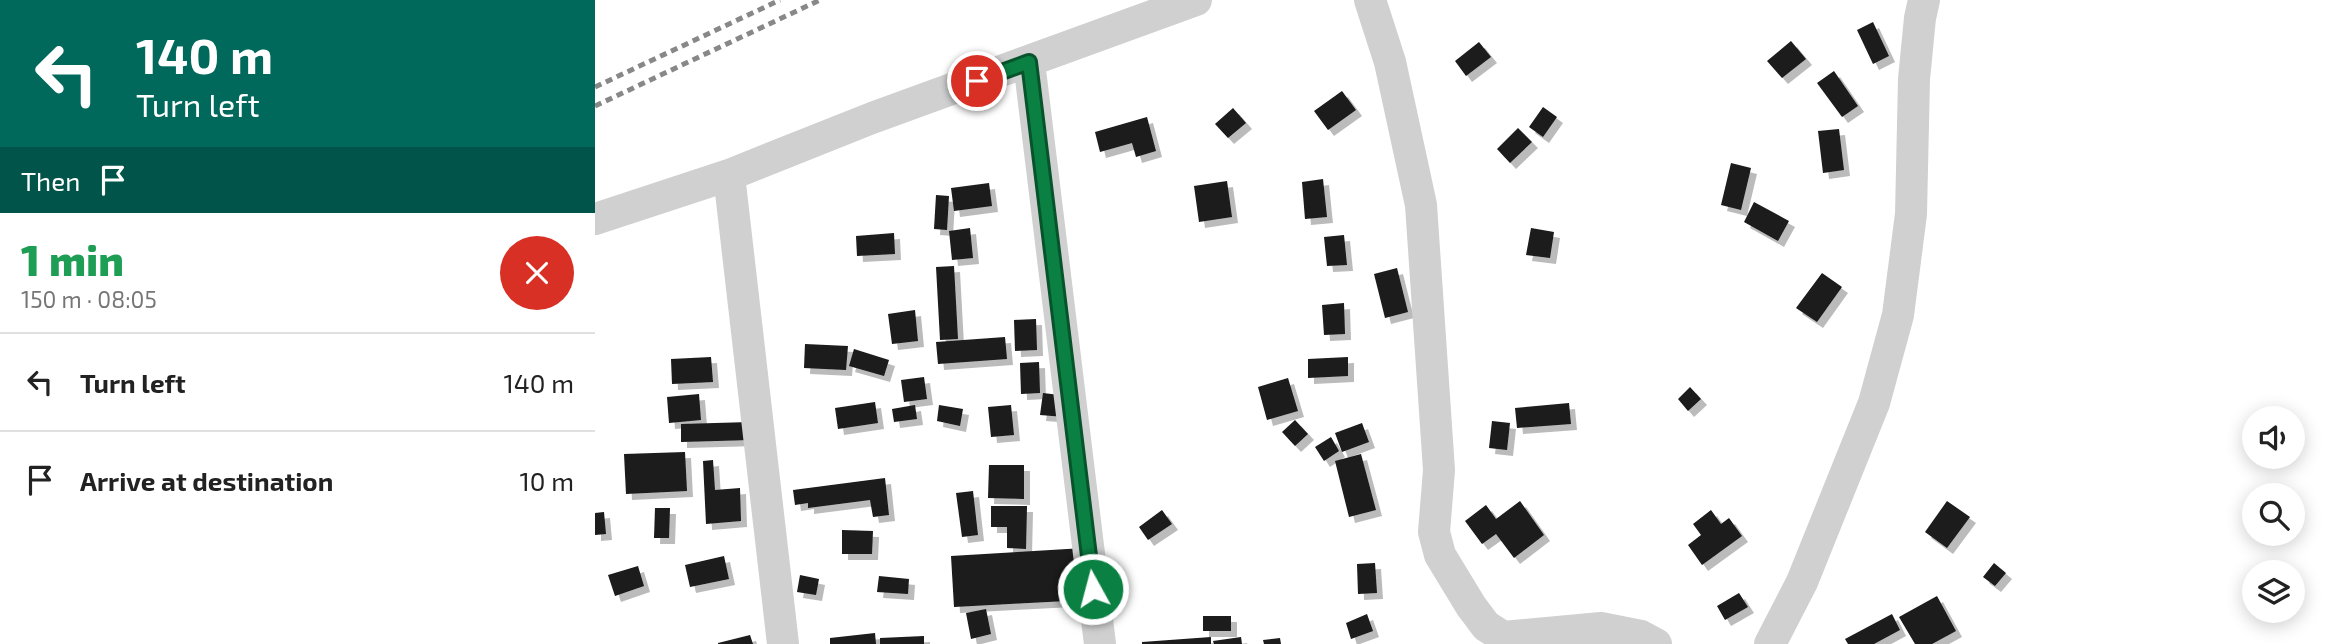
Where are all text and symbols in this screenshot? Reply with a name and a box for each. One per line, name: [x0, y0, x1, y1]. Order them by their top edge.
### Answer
text: 140 m: [136, 25, 273, 84]
icon: left: [21, 28, 112, 119]
pin: [947, 51, 1007, 111]
icon: arrive: [958, 62, 996, 100]
text: Turn left: [136, 85, 260, 123]
icon: arrive: [94, 161, 132, 199]
text: Then: [21, 165, 80, 196]
text: 1 min: [21, 234, 124, 284]
button: close: [500, 236, 574, 310]
text: 150 m · 08:05: [21, 285, 157, 313]
icon: left: [21, 363, 59, 401]
text: Turn left: [80, 367, 186, 398]
text: 140 m: [503, 367, 574, 398]
map controls: [2242, 406, 2305, 623]
button: sound: [2242, 406, 2305, 469]
icon: arrive: [21, 461, 59, 499]
text: Arrive at destination: [80, 465, 333, 496]
text: 10 m: [519, 465, 574, 496]
button: search: [2242, 483, 2305, 546]
position arrow: [1056, 552, 1130, 626]
button: layers: [2242, 560, 2305, 623]

